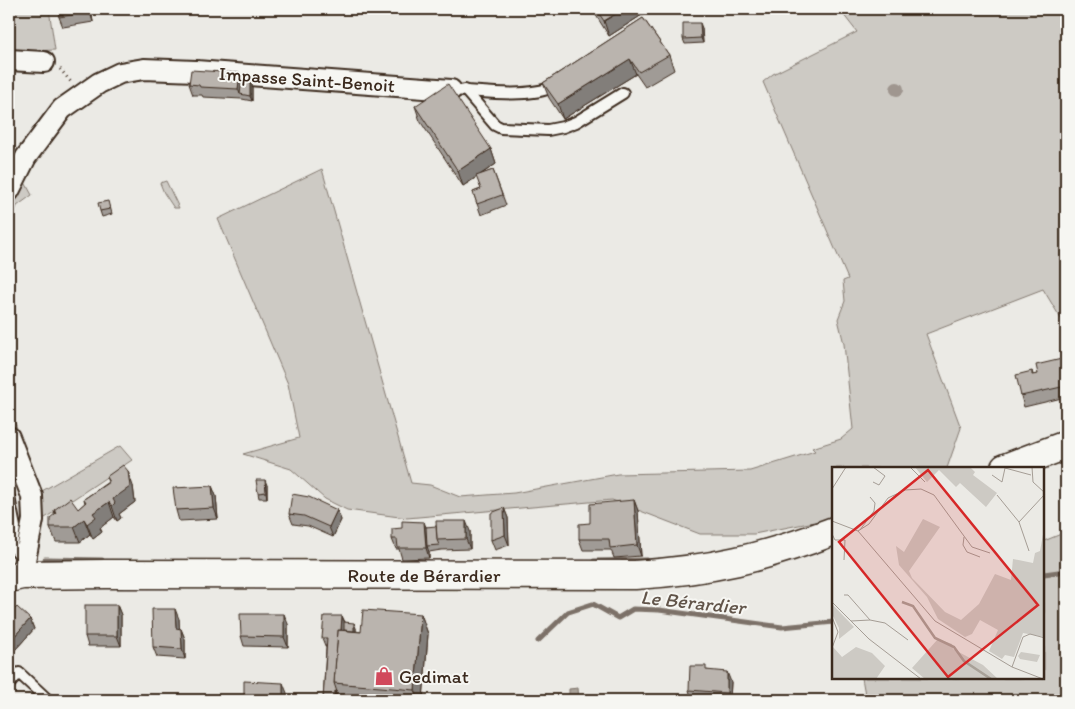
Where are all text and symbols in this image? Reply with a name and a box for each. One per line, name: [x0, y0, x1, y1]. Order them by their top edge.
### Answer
street label: Impasse Saint-Benoit: [218, 62, 396, 97]
inset map: [832, 467, 1045, 679]
street label: Route de Bérardier: [348, 564, 501, 587]
water label: Le Bérardier: [639, 585, 749, 620]
shop icon: Gedimat: [373, 665, 395, 687]
place label: Gedimat: [399, 665, 469, 688]

